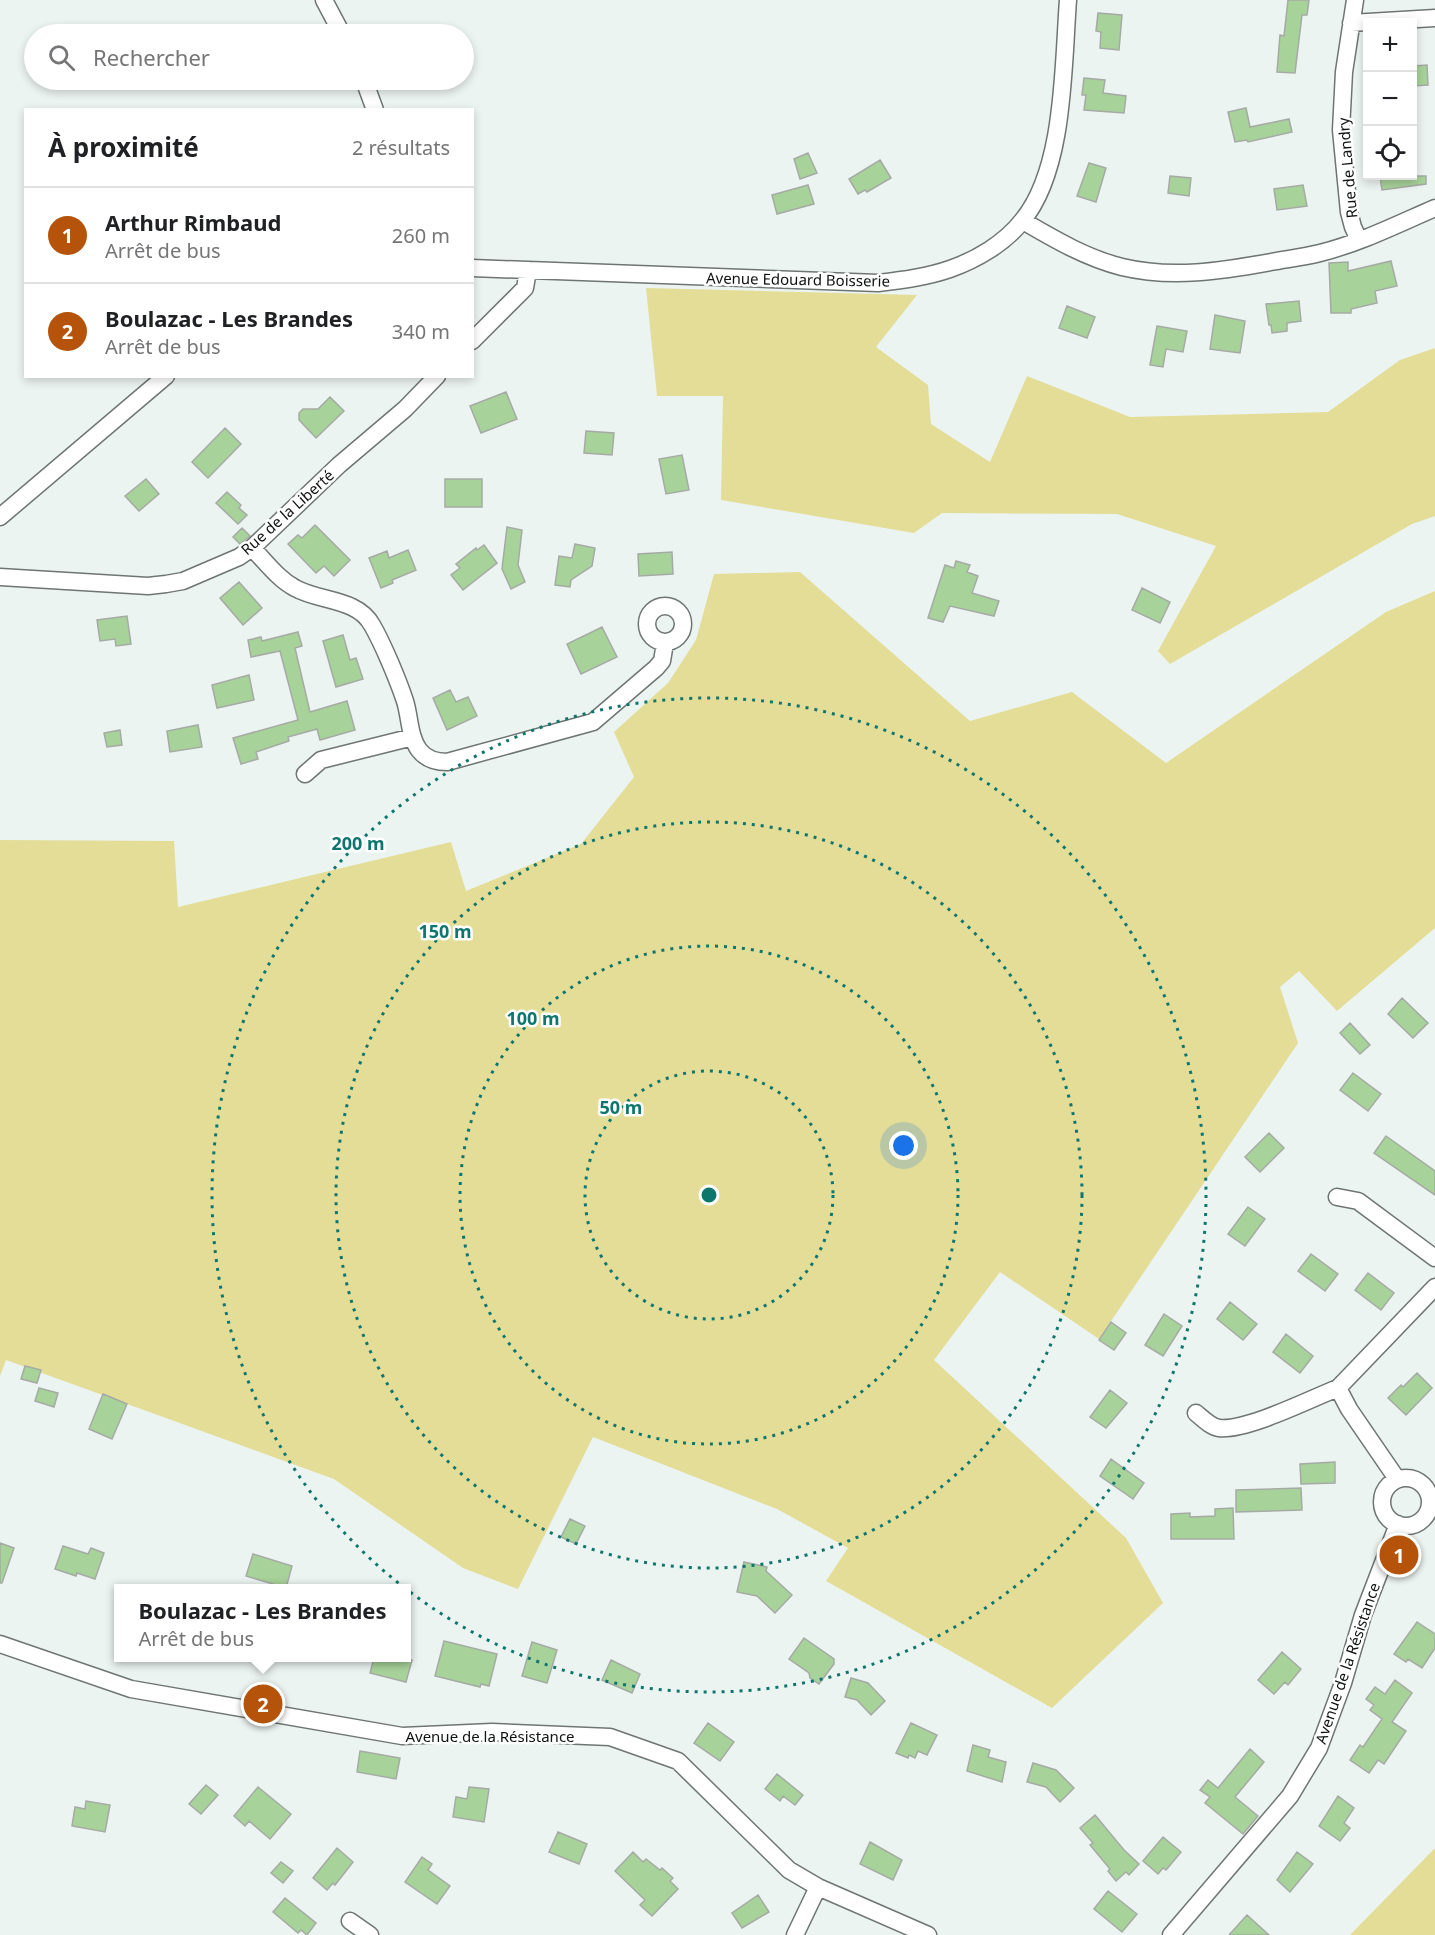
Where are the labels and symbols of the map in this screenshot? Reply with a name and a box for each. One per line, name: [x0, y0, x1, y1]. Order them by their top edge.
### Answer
street label: Rue de Landry: [1333, 116, 1361, 219]
street label: Avenue Edouard Boisserie: [706, 267, 890, 291]
street label: Rue de la Liberté: [236, 465, 338, 559]
text: 200 m: [331, 831, 385, 855]
text: 150 m: [418, 919, 472, 943]
text: 100 m: [506, 1006, 560, 1030]
text: 50 m: [600, 1095, 642, 1119]
your location: [889, 1131, 918, 1160]
centre of rings: [699, 1185, 719, 1205]
pin: 1: [1380, 1532, 1418, 1578]
street label: Avenue de la Résistance: [1310, 1580, 1384, 1746]
pin: 2: [244, 1682, 282, 1726]
street label: Avenue de la Résistance: [405, 1726, 575, 1746]

